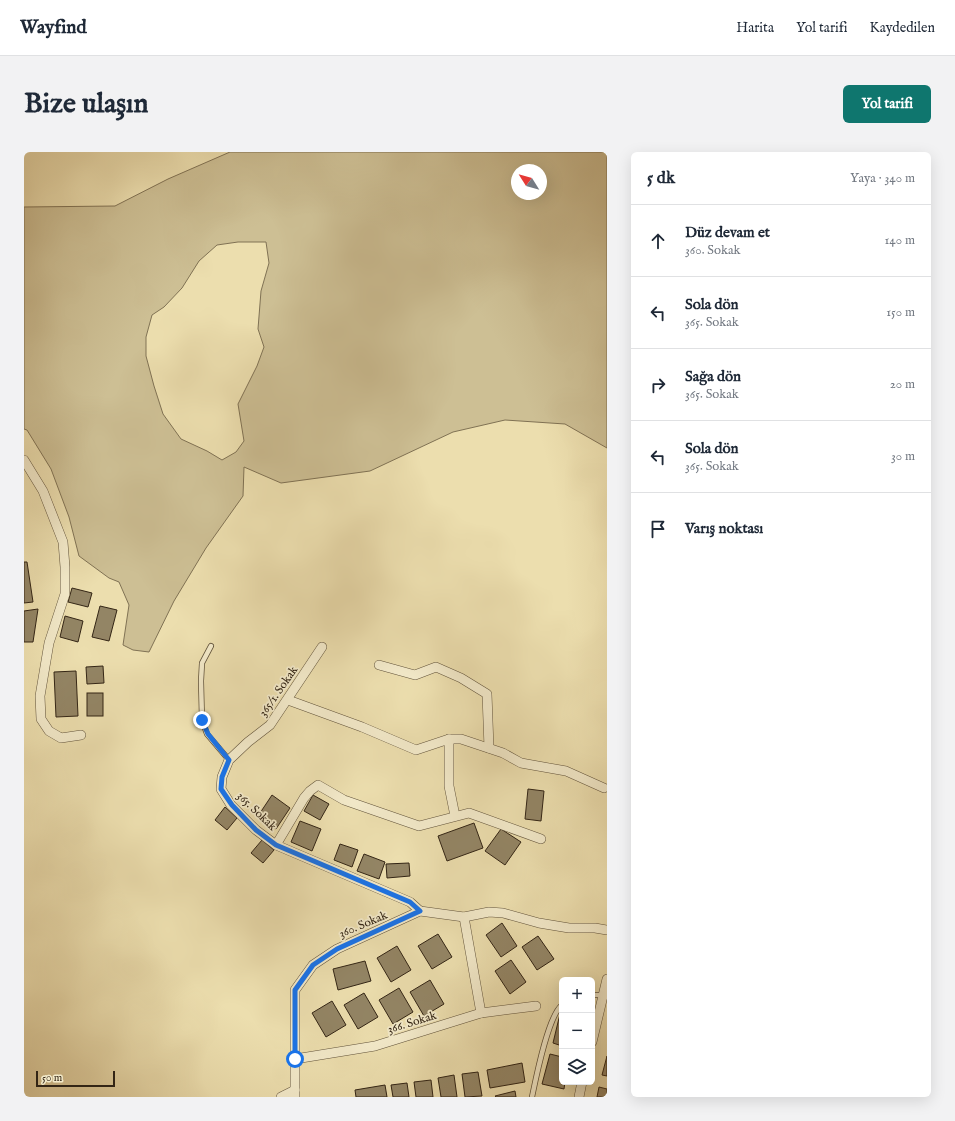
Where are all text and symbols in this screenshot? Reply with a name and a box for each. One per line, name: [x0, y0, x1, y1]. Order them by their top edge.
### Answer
text: Wayfind: [20, 16, 87, 40]
text: Harita: [736, 19, 774, 37]
text: Yol tarifi: [796, 19, 848, 37]
text: Kaydedilen: [870, 19, 935, 37]
button: Yol tarifi: [843, 85, 931, 123]
text: Bize ulaşın: [24, 87, 148, 122]
north arrow: [511, 164, 547, 200]
text: 5 dk: [647, 168, 675, 189]
text: Yaya · 340 m: [850, 170, 915, 187]
text: Düz devam et: [685, 223, 770, 242]
icon: ahead: [647, 230, 669, 252]
text: 140 m: [885, 232, 915, 249]
text: 360. Sokak: [685, 242, 741, 259]
text: Sola dön: [685, 295, 739, 314]
icon: left: [647, 302, 669, 324]
text: 150 m: [886, 304, 915, 321]
text: 365. Sokak: [685, 314, 739, 331]
text: Sağa dön: [685, 367, 741, 386]
icon: right: [647, 374, 669, 396]
text: 20 m: [890, 376, 915, 393]
text: 365. Sokak: [685, 386, 739, 403]
text: Sola dön: [685, 439, 739, 458]
icon: left: [647, 446, 669, 468]
text: 30 m: [891, 448, 915, 465]
text: 365. Sokak: [685, 458, 739, 475]
icon: arrive: [647, 518, 669, 540]
text: Varış noktası: [685, 519, 763, 538]
street label: 365/1. Sokak: [256, 663, 302, 719]
route end: [193, 711, 211, 729]
street label: 365. Sokak: [234, 789, 280, 834]
street label: 360. Sokak: [337, 907, 390, 941]
map controls: [559, 977, 595, 1085]
button: +: [559, 977, 595, 1013]
street label: 366. Sokak: [386, 1008, 439, 1037]
button: −: [559, 1013, 595, 1049]
button: layers: [559, 1049, 595, 1085]
route start: [286, 1050, 304, 1068]
scale bar: [36, 1069, 115, 1088]
text: 50 m: [42, 1071, 62, 1085]

